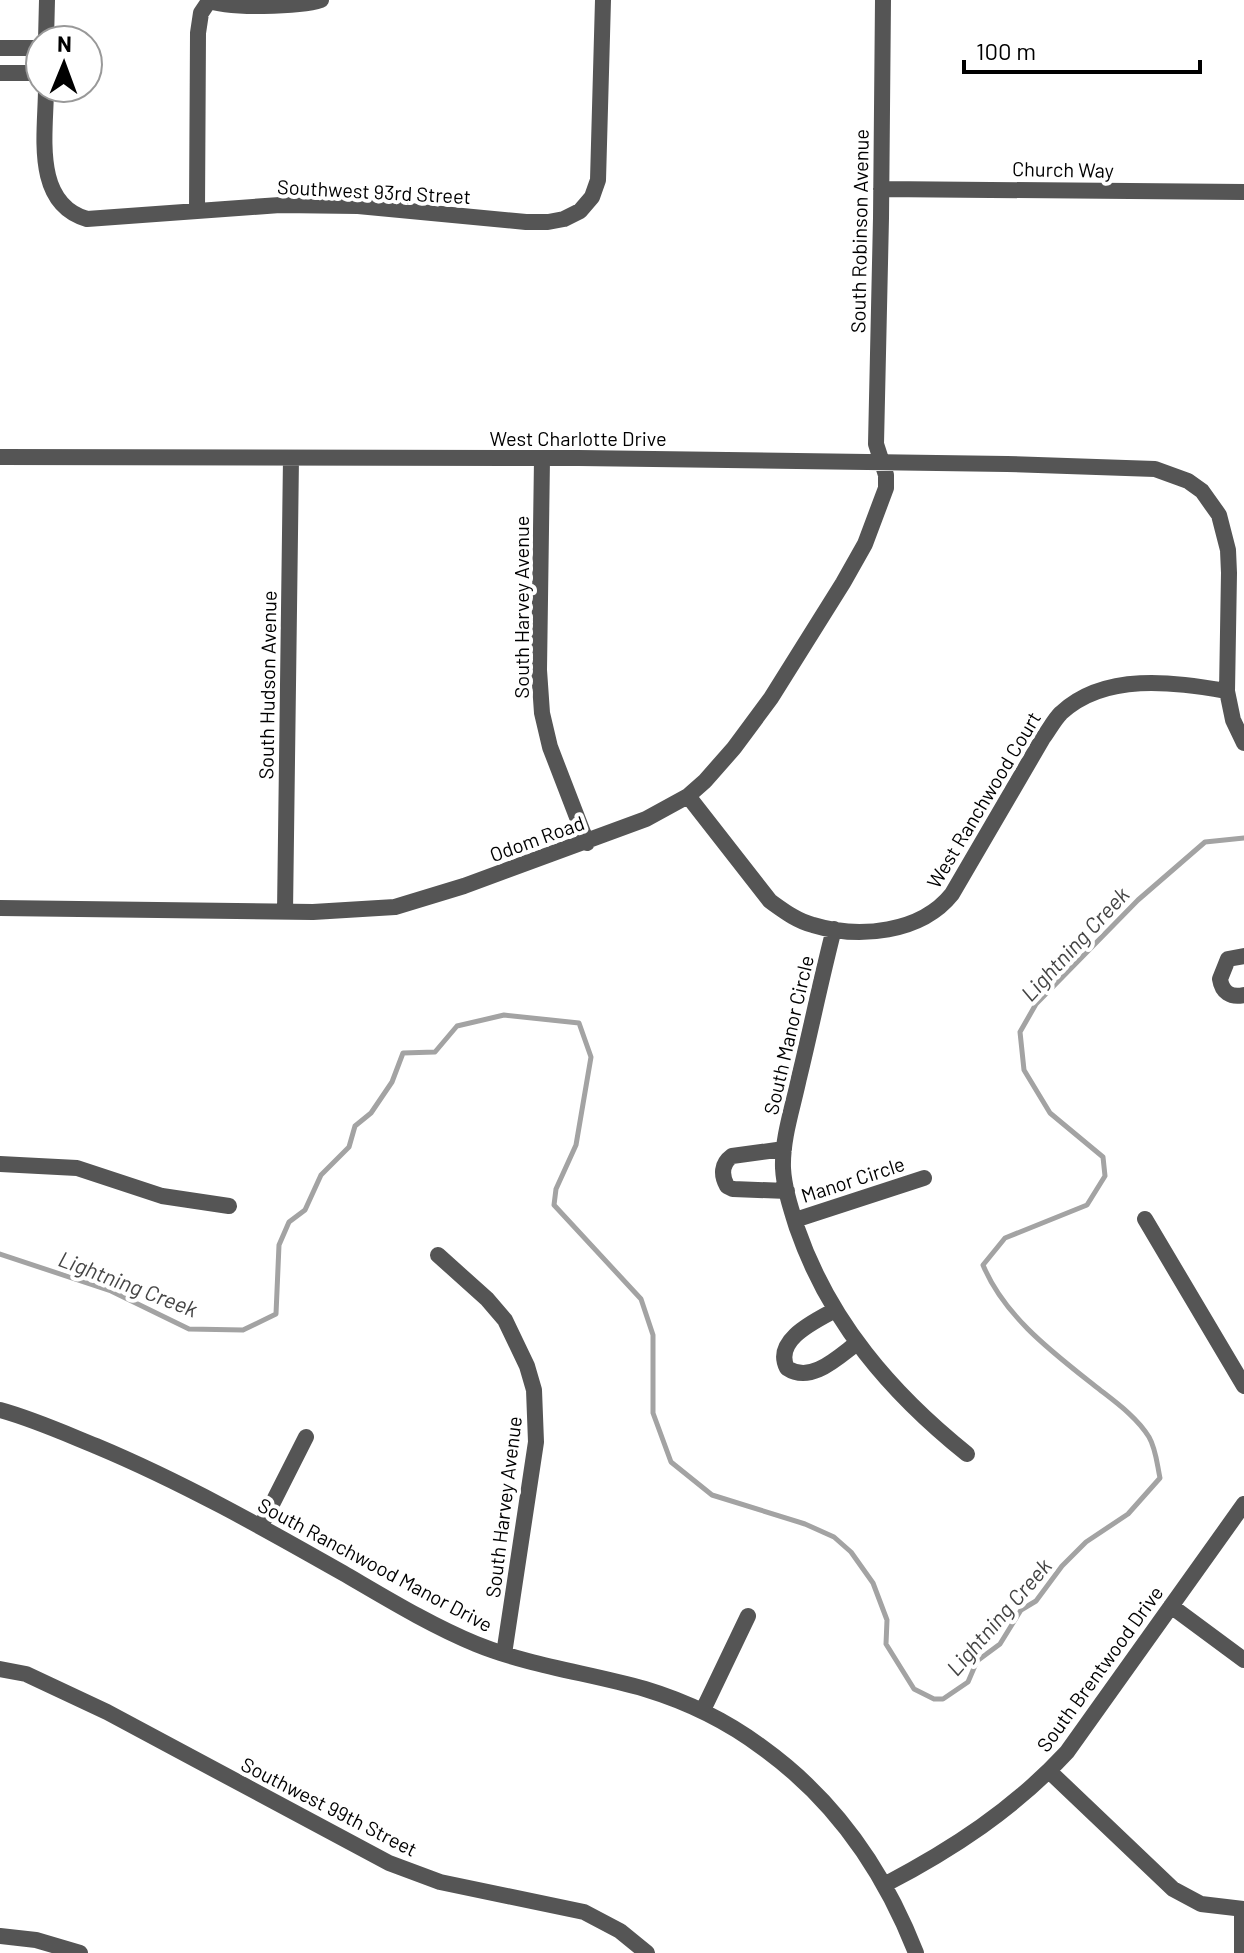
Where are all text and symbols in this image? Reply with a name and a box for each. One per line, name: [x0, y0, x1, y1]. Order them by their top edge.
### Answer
north arrow: [24, 24, 104, 104]
scale bar: [964, 24, 1200, 74]
text: N: [57, 30, 72, 56]
text: 100 m: [976, 36, 1036, 65]
street label: South Robinson Avenue: [845, 129, 873, 333]
street label: Church Way: [1012, 156, 1114, 182]
street label: Southwest 93rd Street: [277, 174, 472, 208]
street label: West Charlotte Drive: [489, 426, 667, 450]
street label: South Harvey Avenue: [509, 516, 533, 698]
street label: South Hudson Avenue: [253, 590, 281, 780]
street label: West Ranchwood Court: [921, 707, 1045, 892]
street label: Odom Road: [486, 810, 587, 866]
water label: Lightning Creek: [1015, 881, 1134, 1006]
street label: South Manor Circle: [758, 953, 818, 1117]
street label: Manor Circle: [798, 1151, 907, 1207]
water label: Lightning Creek: [55, 1245, 202, 1322]
street label: South Harvey Avenue: [480, 1415, 526, 1599]
street label: South Ranchwood Manor Drive: [254, 1492, 497, 1636]
water label: Lightning Creek: [940, 1552, 1056, 1680]
street label: South Brentwood Drive: [1031, 1581, 1167, 1756]
street label: Southwest 99th Street: [238, 1751, 421, 1861]

